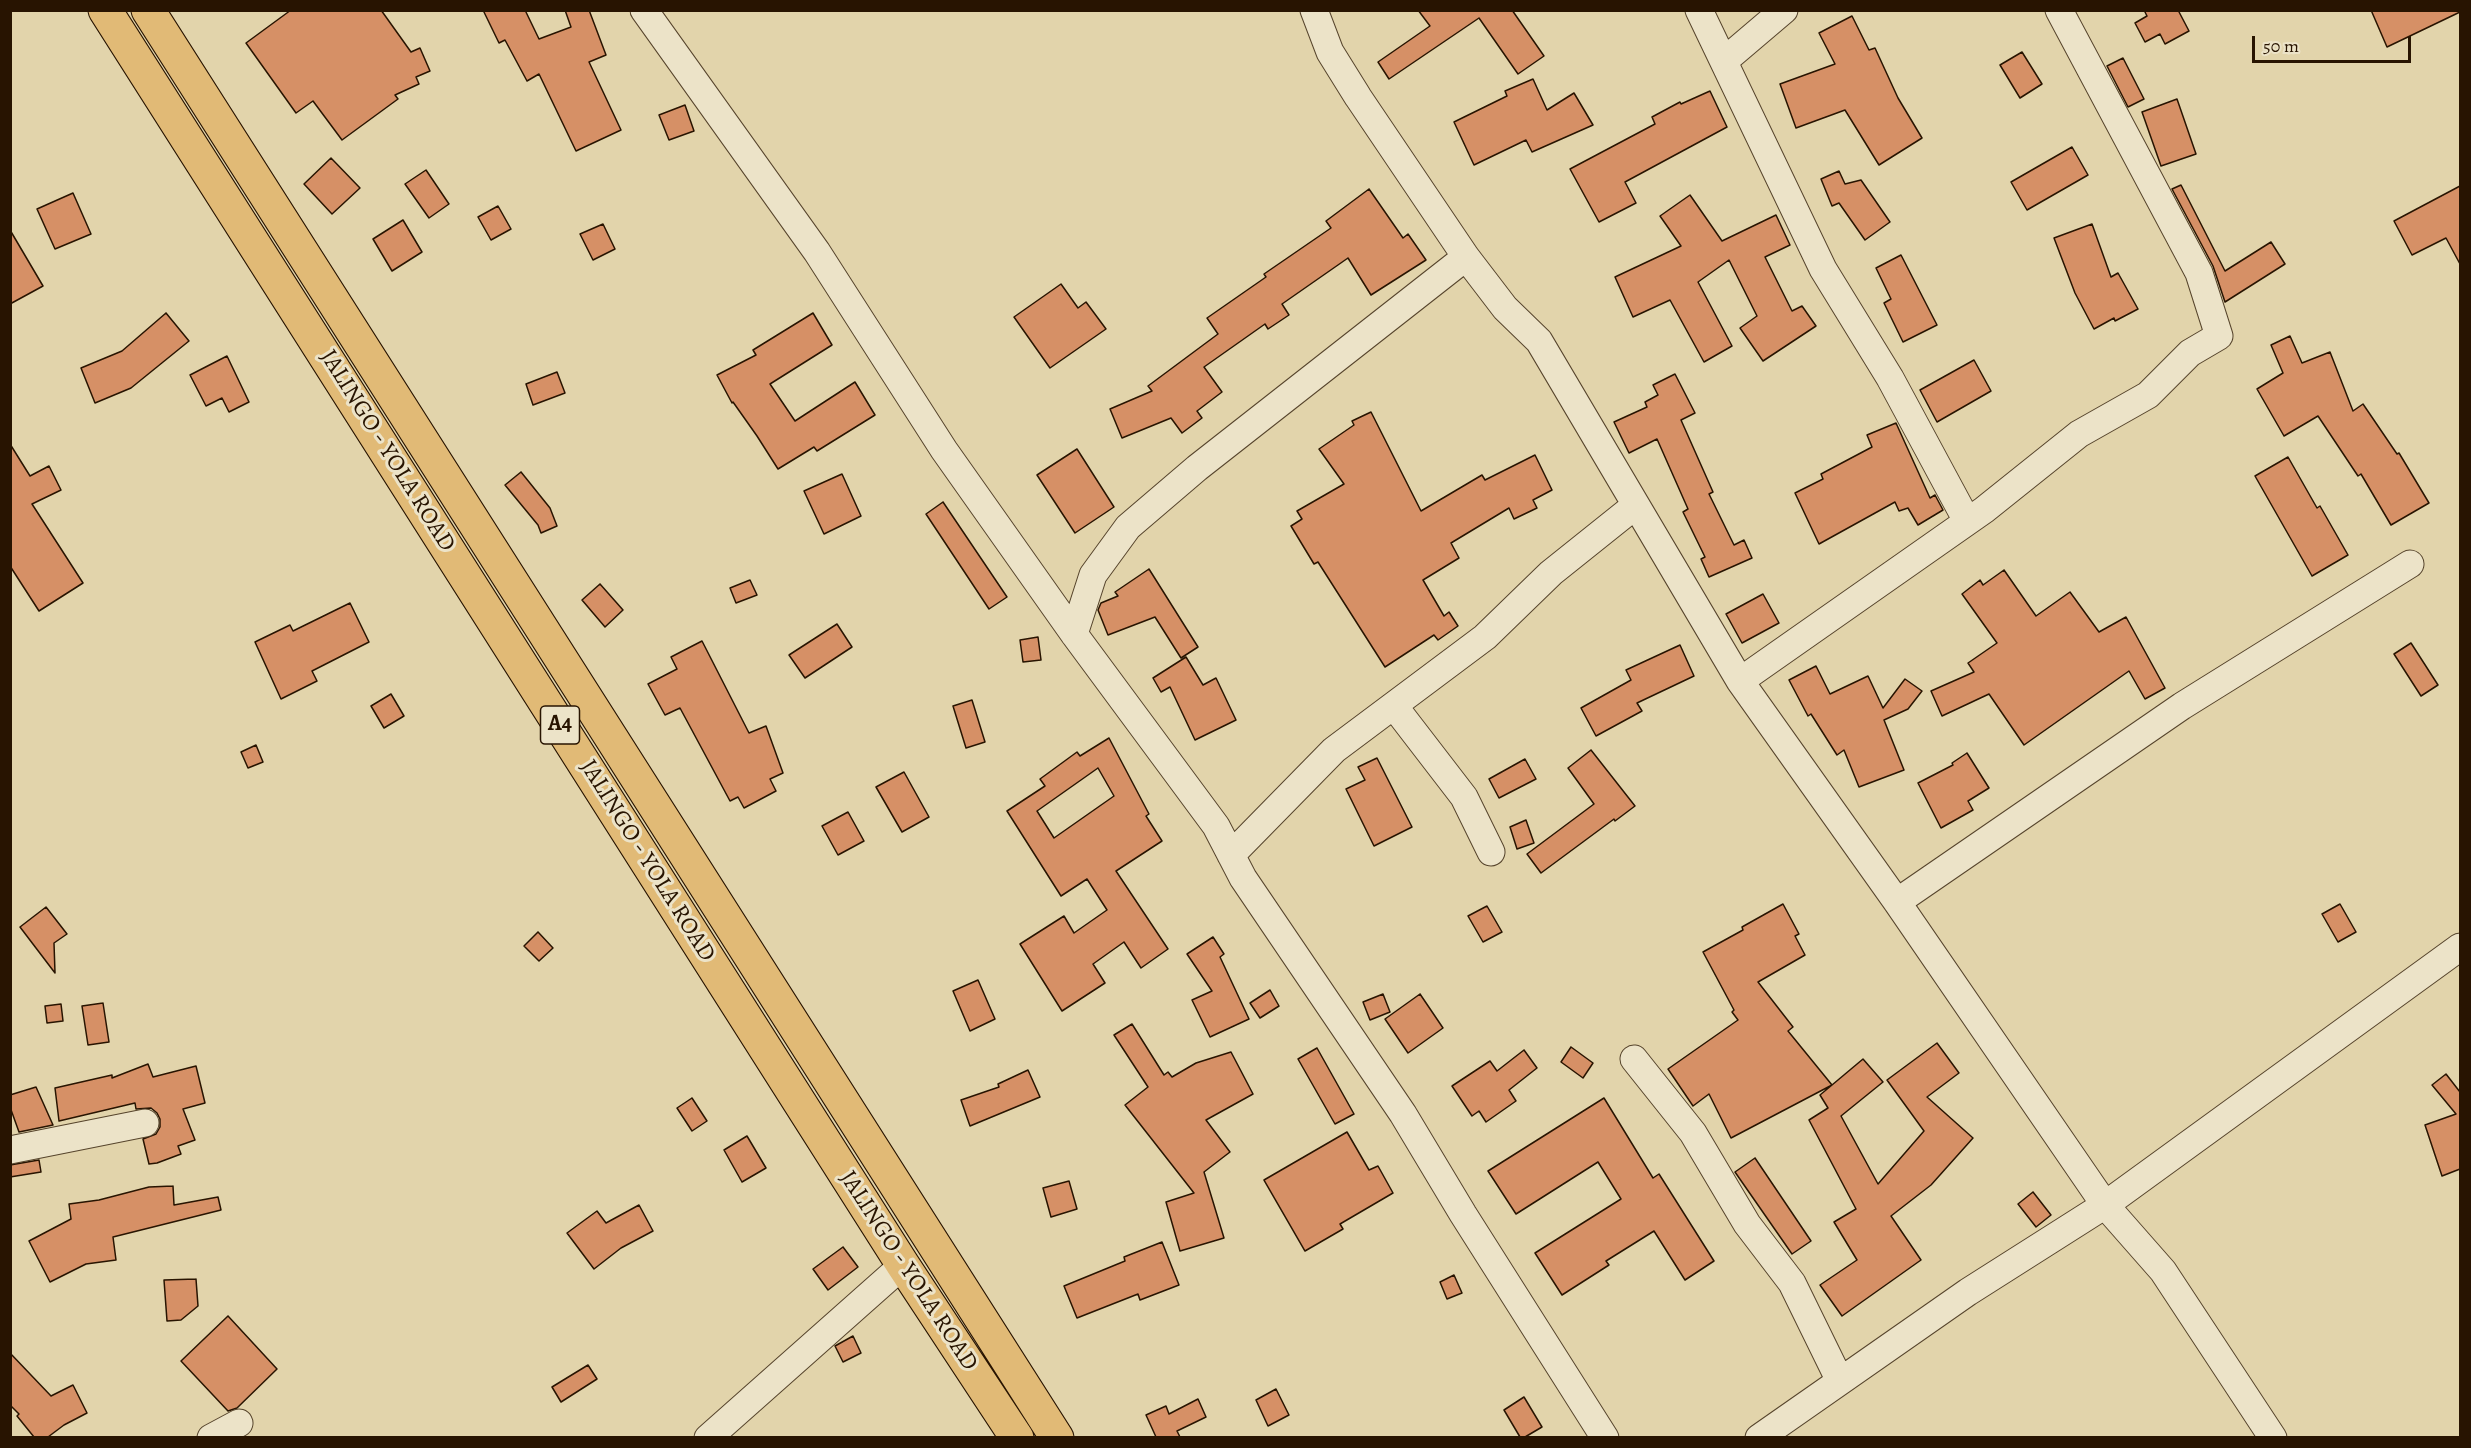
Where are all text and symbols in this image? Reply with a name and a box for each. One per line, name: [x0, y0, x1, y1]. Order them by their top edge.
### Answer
scale bar: [2255, 24, 2414, 62]
text: 50 m: [2263, 34, 2299, 58]
street label: JALINGO - YOLA ROAD: [313, 345, 461, 557]
road number: A4: [540, 706, 580, 744]
street label: JALINGO - YOLA ROAD: [573, 755, 721, 967]
street label: JALINGO - YOLA ROAD: [833, 1166, 983, 1376]

